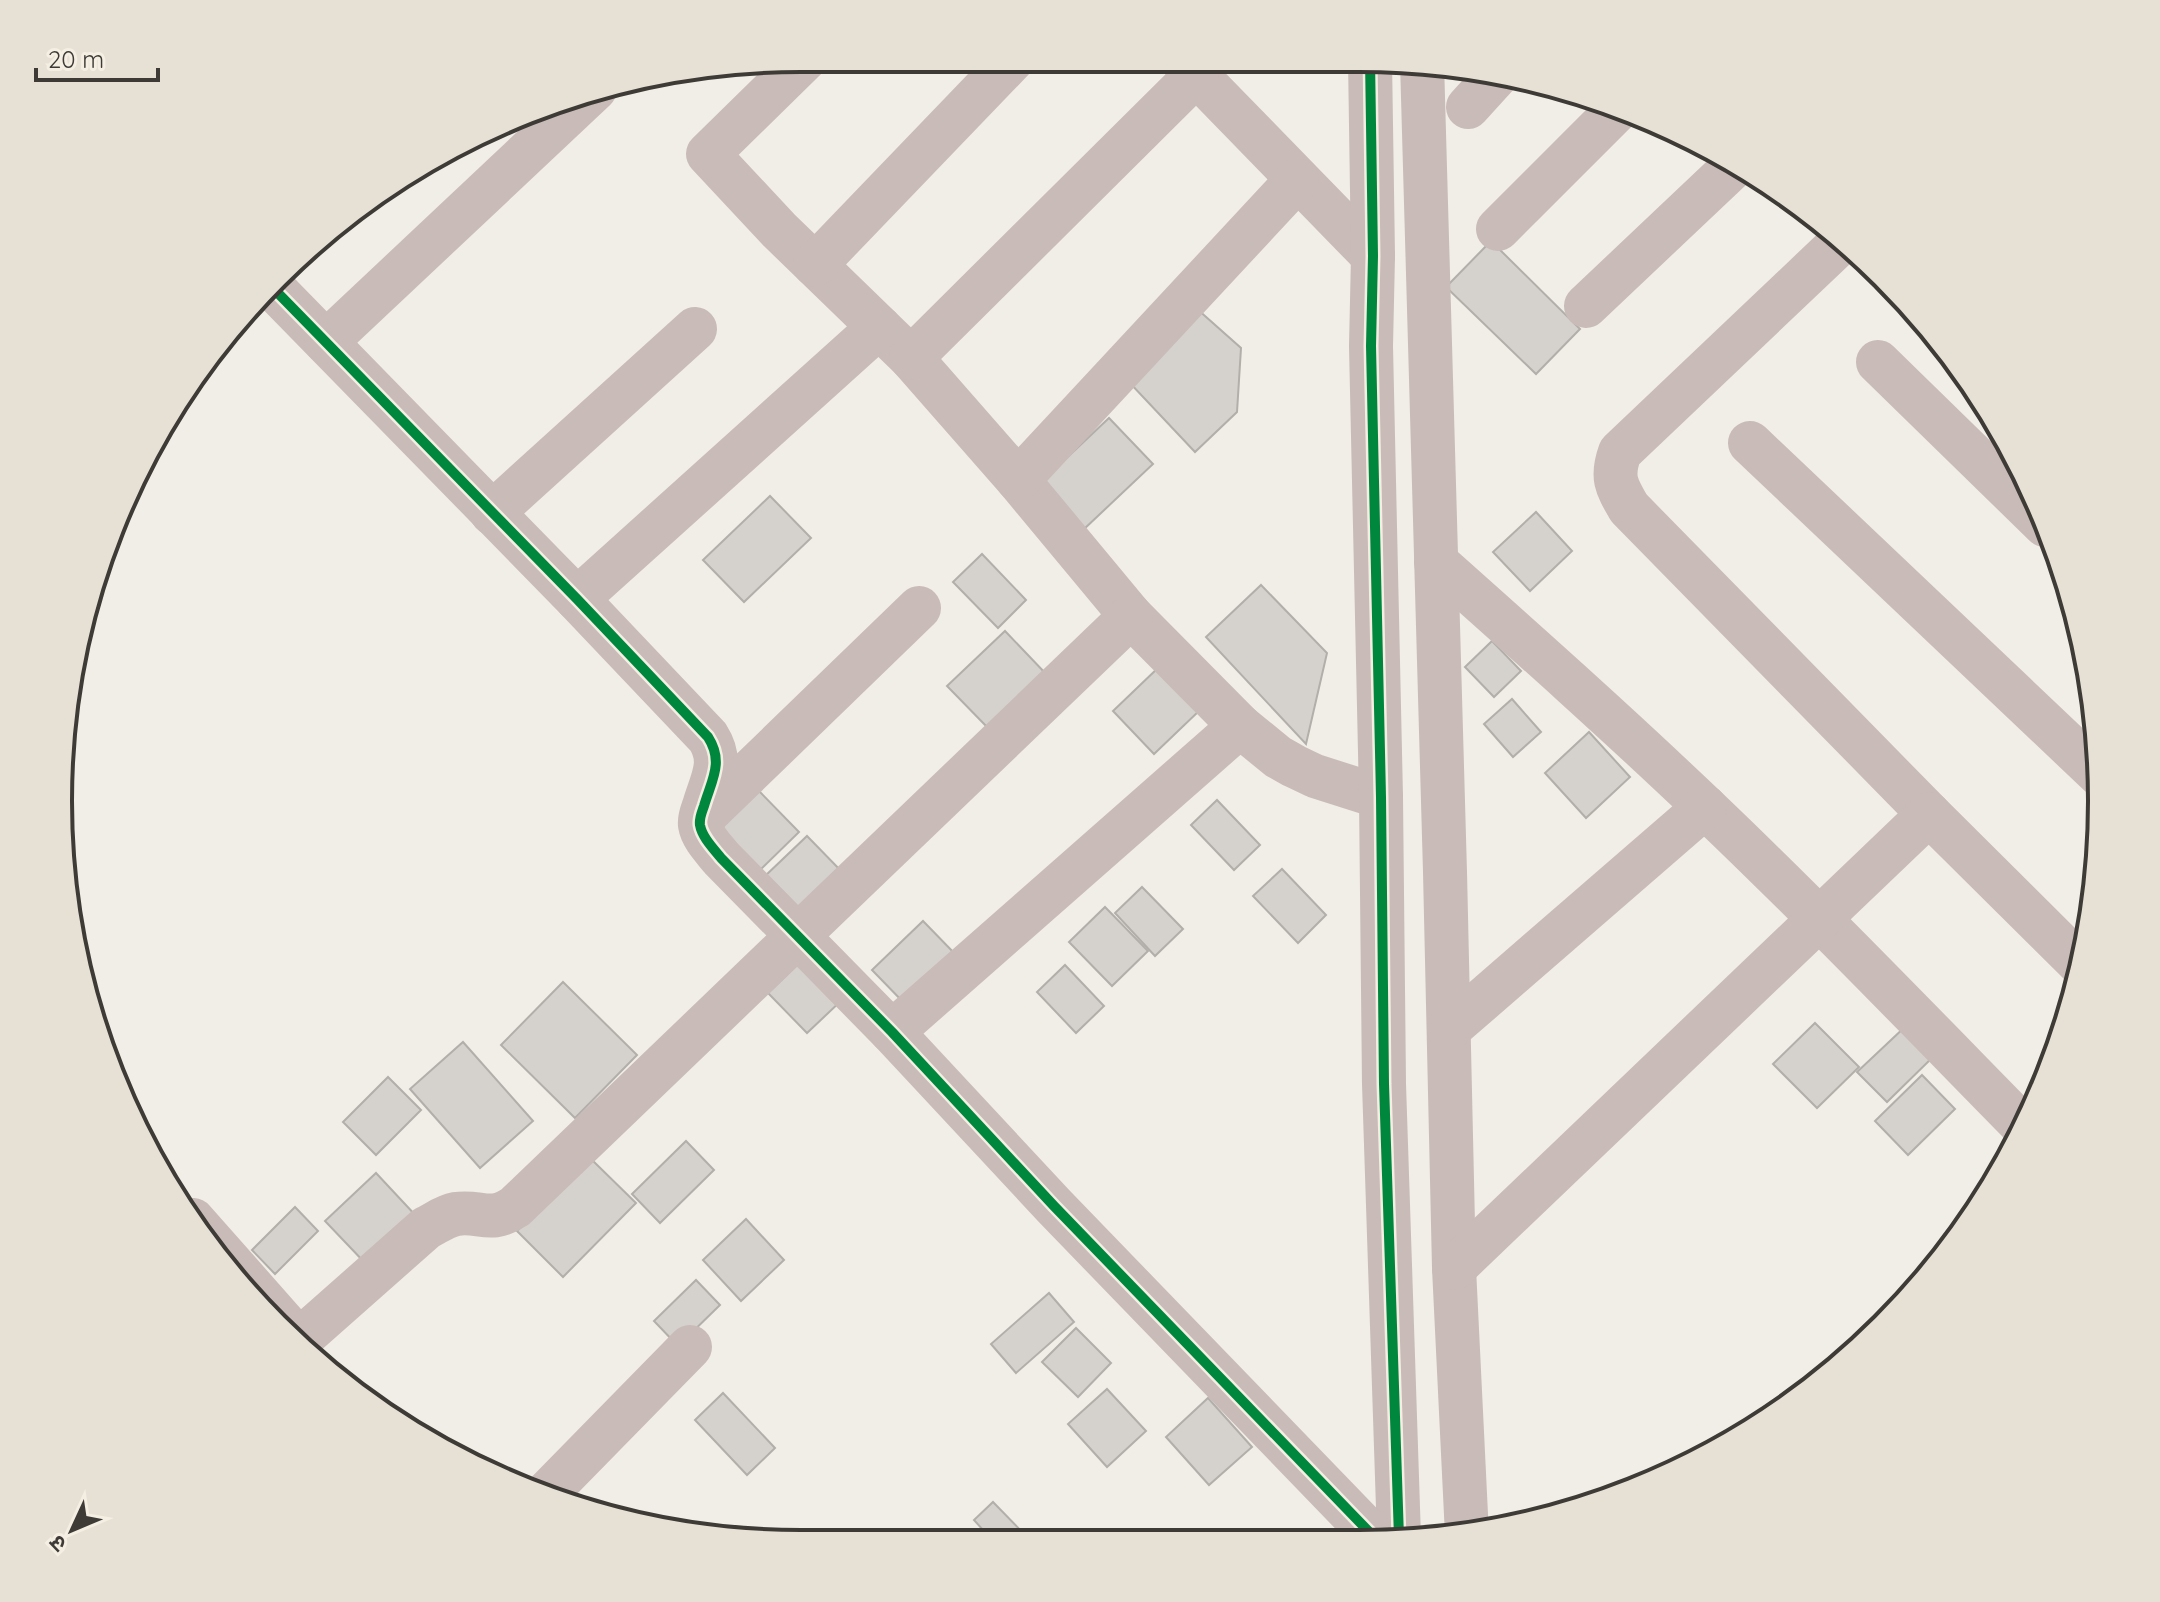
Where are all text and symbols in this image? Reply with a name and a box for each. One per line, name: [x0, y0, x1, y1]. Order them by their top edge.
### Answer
scale bar: [36, 32, 158, 82]
text: 20 m: [48, 44, 104, 74]
north arrow: [32, 1490, 112, 1570]
text: उ: [42, 1529, 72, 1558]

